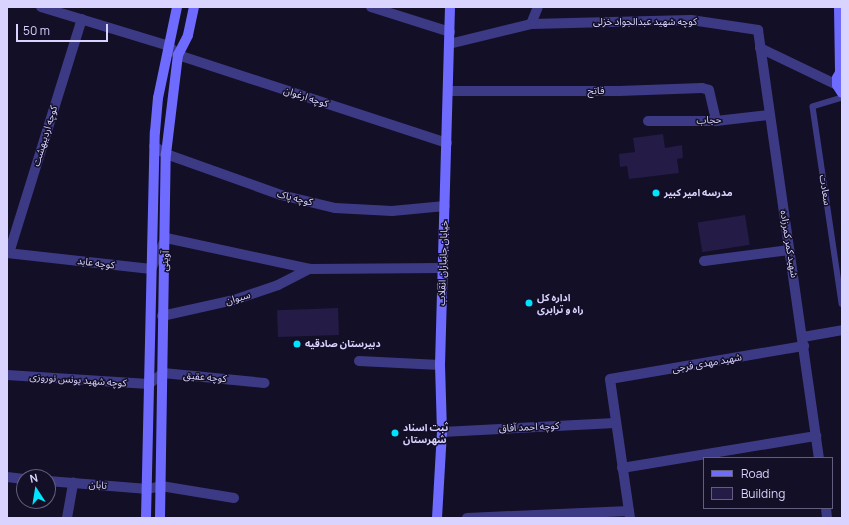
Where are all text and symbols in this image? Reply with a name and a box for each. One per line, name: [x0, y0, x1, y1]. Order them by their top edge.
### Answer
scale bar: [18, 16, 110, 42]
street label: کوچه شهید عبدالجواد خزلی: [593, 16, 697, 28]
text: 50 m: [23, 22, 50, 39]
street label: کوچه ارغوان: [282, 84, 330, 110]
street label: فاتح: [588, 85, 604, 97]
street label: کوچه اردیبهشت: [30, 104, 60, 168]
street label: حجاب: [696, 114, 722, 126]
street label: سعادت: [817, 174, 833, 206]
place label: مدرسه امیر کبیر: [664, 187, 732, 199]
street label: کوچه پاک: [276, 188, 314, 208]
marker: مدرسه امیر کبیر: [651, 188, 661, 198]
street label: شهید کمر کمرزاده: [778, 209, 800, 279]
street label: خیابان جانبازان انقلاب: [436, 220, 450, 306]
street label: آوینی: [158, 250, 172, 272]
street label: کوچه عابد: [77, 255, 115, 271]
street label: سیوان: [224, 289, 252, 307]
place label: اداره کل راه و ترابری: [537, 291, 584, 314]
marker: اداره کل راه و ترابری: [524, 298, 534, 308]
place label: دبیرستان صادقیه: [305, 338, 381, 350]
marker: دبیرستان صادقیه: [292, 339, 302, 349]
street label: شهید مهدی فرجی: [671, 351, 743, 375]
street label: کوچه عقیق: [183, 369, 227, 385]
street label: کوچه شهید یونس نوروزی: [29, 371, 127, 389]
street label: کوچه احمد آفاق: [499, 419, 559, 435]
place label: ثبت اسناد شهرستان: [403, 421, 448, 444]
marker: ثبت اسناد شهرستان: [390, 428, 400, 438]
legend: [703, 457, 833, 509]
text: Road: [741, 465, 769, 482]
north arrow: [16, 469, 56, 509]
text: N: [28, 470, 39, 486]
street label: تابان: [88, 478, 108, 492]
text: Building: [741, 485, 785, 502]

